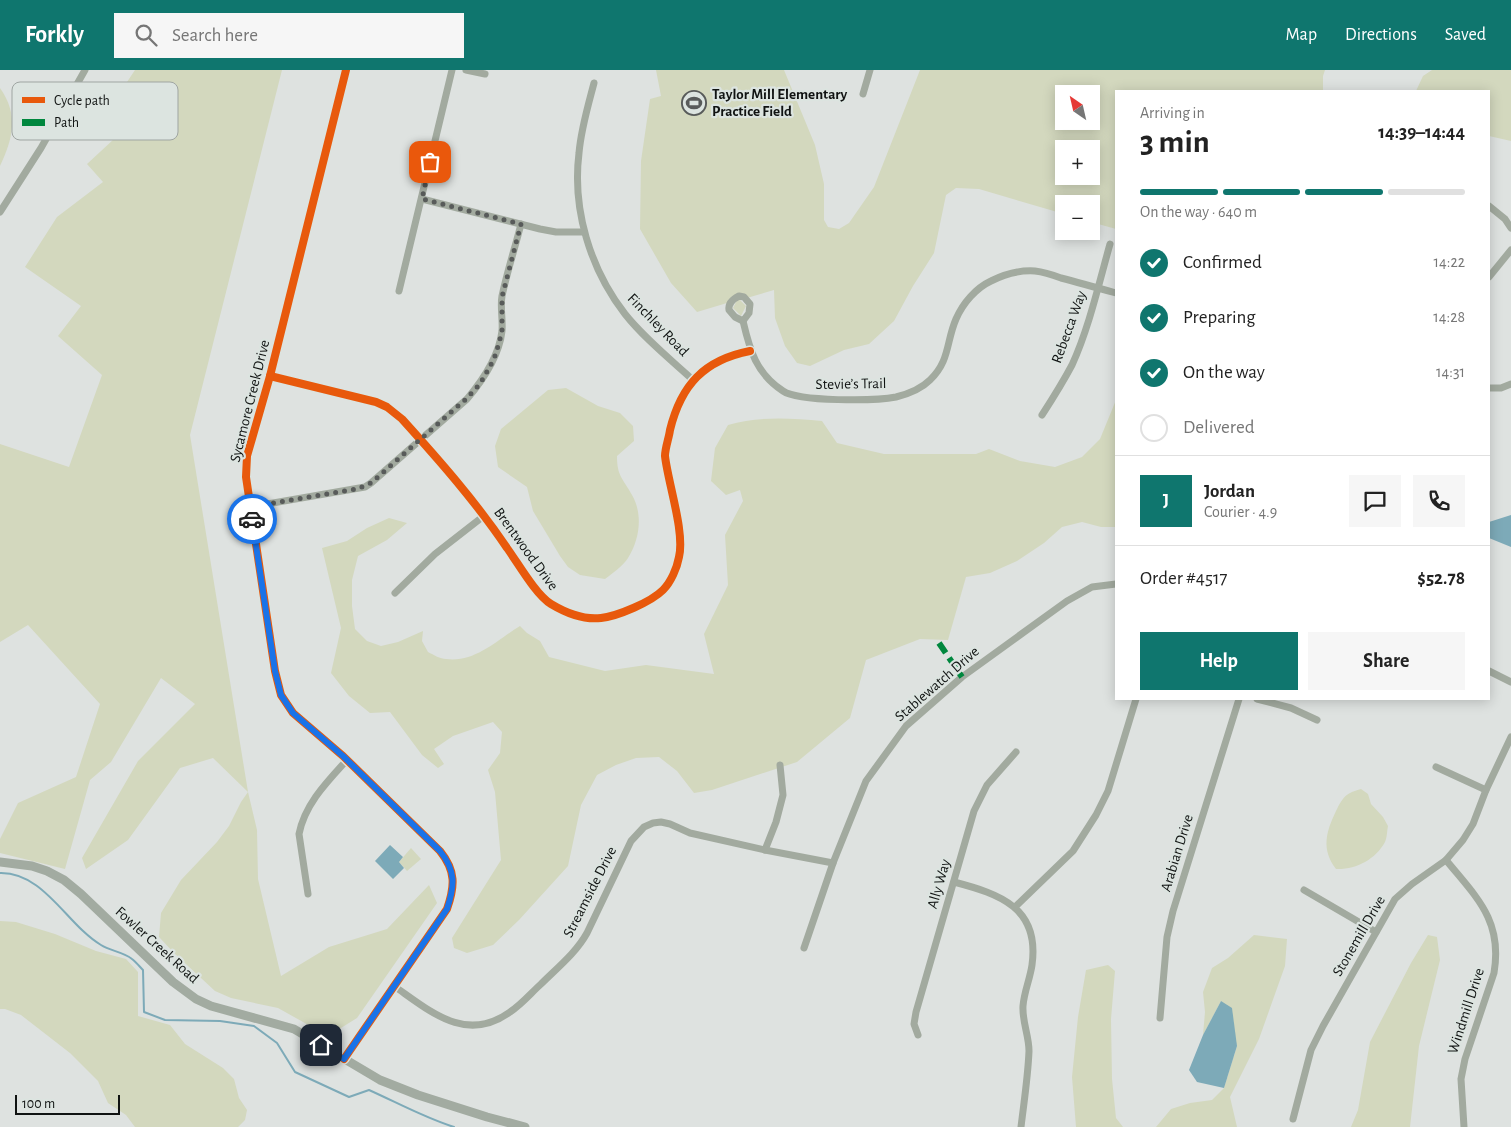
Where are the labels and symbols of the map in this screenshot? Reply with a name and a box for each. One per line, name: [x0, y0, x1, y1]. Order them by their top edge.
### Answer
legend: [12, 82, 178, 140]
north arrow: [1055, 85, 1100, 130]
place label: Taylor Mill Elementary Practice Field: [712, 87, 848, 119]
sports icon: Taylor Mill Elementary Practice Field: [681, 90, 707, 116]
text: Cycle path: [54, 94, 110, 108]
text: Path: [54, 116, 79, 130]
pin: [409, 141, 451, 183]
street label: Rebecca Way: [1049, 288, 1089, 365]
street label: Finchley Road: [625, 291, 692, 359]
street label: Sycamore Creek Drive: [228, 338, 272, 464]
street label: Stevie’s Trail: [815, 376, 887, 392]
courier: [227, 494, 277, 544]
street label: Brentwood Drive: [491, 505, 561, 593]
street label: Stablewatch Drive: [892, 644, 982, 724]
street label: Arabian Drive: [1158, 813, 1196, 893]
street label: Streamside Drive: [561, 844, 619, 940]
street label: Ally Way: [925, 857, 953, 910]
street label: Stonemill Drive: [1330, 893, 1388, 979]
street label: Fowler Creek Road: [112, 904, 202, 986]
street label: Windmill Drive: [1445, 966, 1487, 1056]
pin: [300, 1024, 342, 1066]
scale bar: [15, 1092, 120, 1115]

